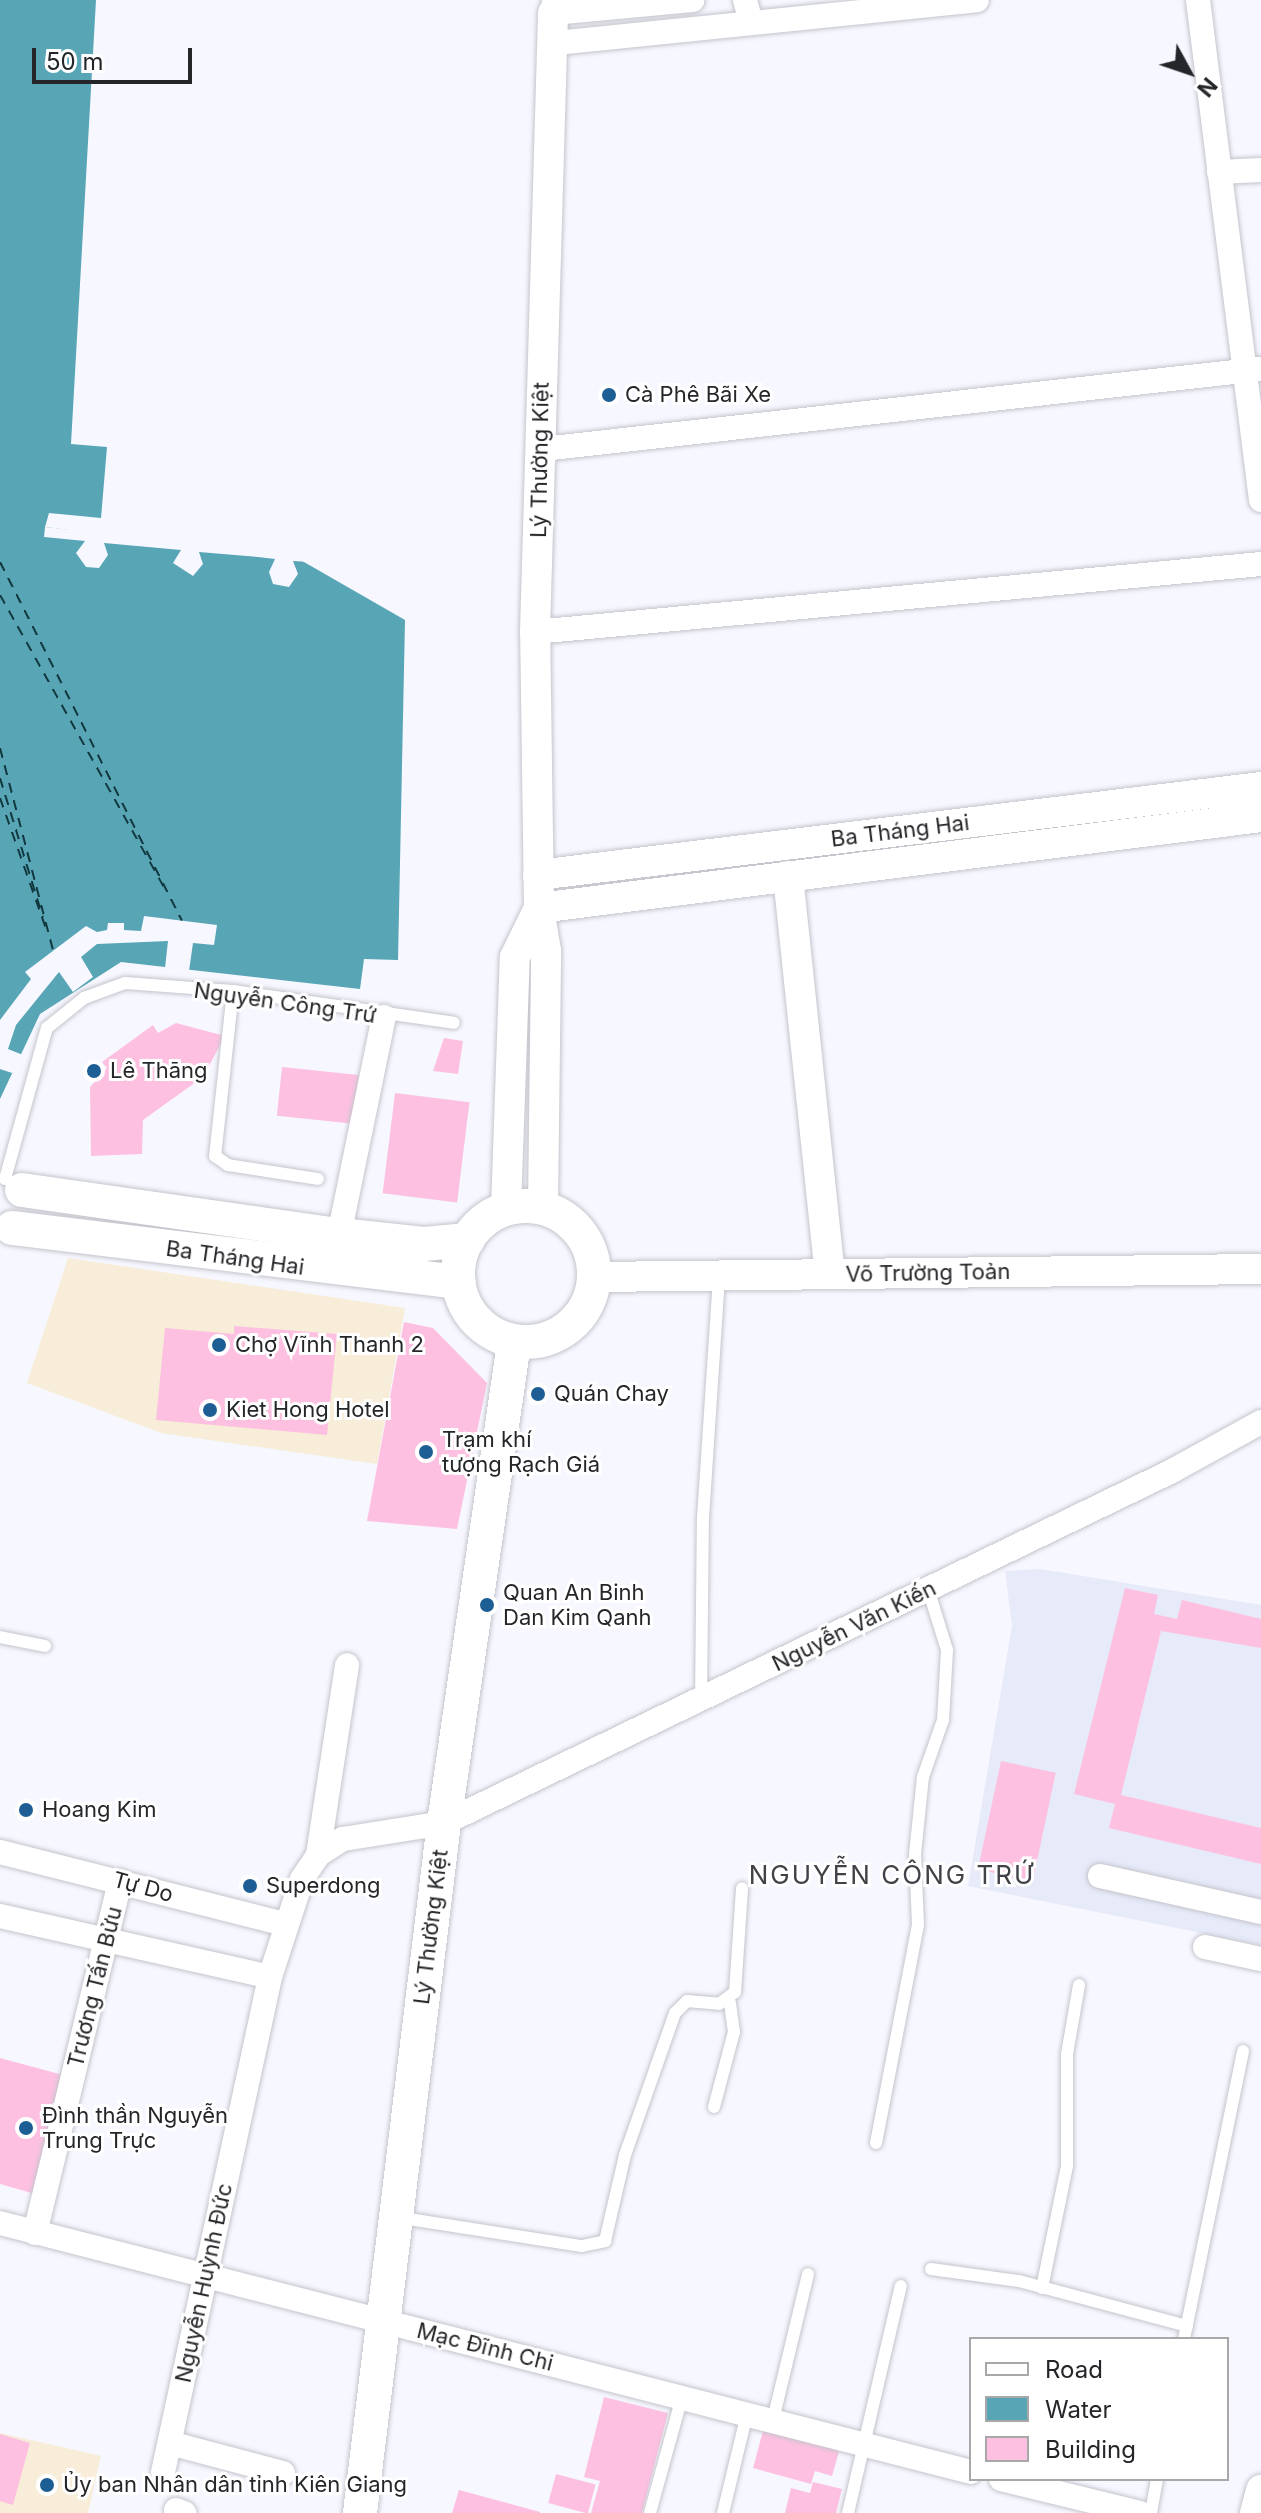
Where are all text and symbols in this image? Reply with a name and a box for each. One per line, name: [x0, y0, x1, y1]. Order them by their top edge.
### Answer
scale bar: [36, 32, 196, 82]
north arrow: [1149, 32, 1229, 112]
text: 50 m: [46, 47, 104, 76]
text: N: [1192, 73, 1223, 102]
street label: Lý Thường Kiệt: [525, 382, 555, 538]
place label: Cà Phê Bãi Xe: [625, 382, 771, 408]
marker: Cà Phê Bãi Xe: [600, 386, 618, 404]
street label: Ba Tháng Hai: [829, 809, 971, 853]
street label: Nguyễn Công Trứ: [192, 977, 378, 1029]
place label: Lê Thāng: [110, 1058, 208, 1084]
marker: Lê Thāng: [85, 1062, 103, 1080]
street label: Ba Tháng Hai: [164, 1235, 306, 1281]
street label: Võ Trường Toản: [845, 1258, 1011, 1288]
place label: Chợ Vĩnh Thanh 2: [235, 1332, 424, 1358]
marker: Chợ Vĩnh Thanh 2: [210, 1336, 228, 1354]
place label: Quán Chay: [554, 1381, 669, 1407]
marker: Quán Chay: [529, 1385, 547, 1403]
place label: Kiet Hong Hotel: [226, 1397, 390, 1423]
marker: Kiet Hong Hotel: [201, 1401, 219, 1419]
place label: Trạm khí tượng Rạch Giá: [442, 1426, 600, 1478]
marker: Trạm khí tượng Rạch Giá: [417, 1443, 435, 1461]
street label: Nguyễn Văn Kiến: [768, 1575, 940, 1677]
place label: Quan An Binh Dan Kim Qanh: [503, 1579, 652, 1630]
marker: Quan An Binh Dan Kim Qanh: [478, 1596, 496, 1614]
place label: Hoang Kim: [42, 1797, 157, 1823]
marker: Hoang Kim: [17, 1801, 35, 1819]
street label: Lý Thường Kiệt: [408, 1848, 454, 2006]
district label: NGUYỄN CÔNG TRỨ: [749, 1859, 1035, 1891]
street label: Tự Do: [110, 1866, 176, 1908]
place label: Superdong: [266, 1873, 380, 1899]
marker: Superdong: [241, 1877, 259, 1895]
street label: Trương Tấn Bửu: [62, 1904, 128, 2070]
place label: Đình thần Nguyễn Trung Trực: [42, 2102, 228, 2154]
marker: Đình thần Nguyễn Trung Trực: [17, 2119, 35, 2137]
street label: Nguyễn Huỳnh Đức: [170, 2181, 238, 2385]
street label: Mạc Đĩnh Chi: [414, 2317, 556, 2377]
legend: [969, 2337, 1229, 2481]
text: Road: [1045, 2355, 1103, 2384]
text: Water: [1045, 2395, 1112, 2424]
text: Building: [1045, 2435, 1136, 2464]
place label: Ủy ban Nhân dân tỉnh Kiên Giang: [63, 2472, 407, 2498]
marker: Ủy ban Nhân dân tỉnh Kiên Giang: [38, 2476, 56, 2494]

